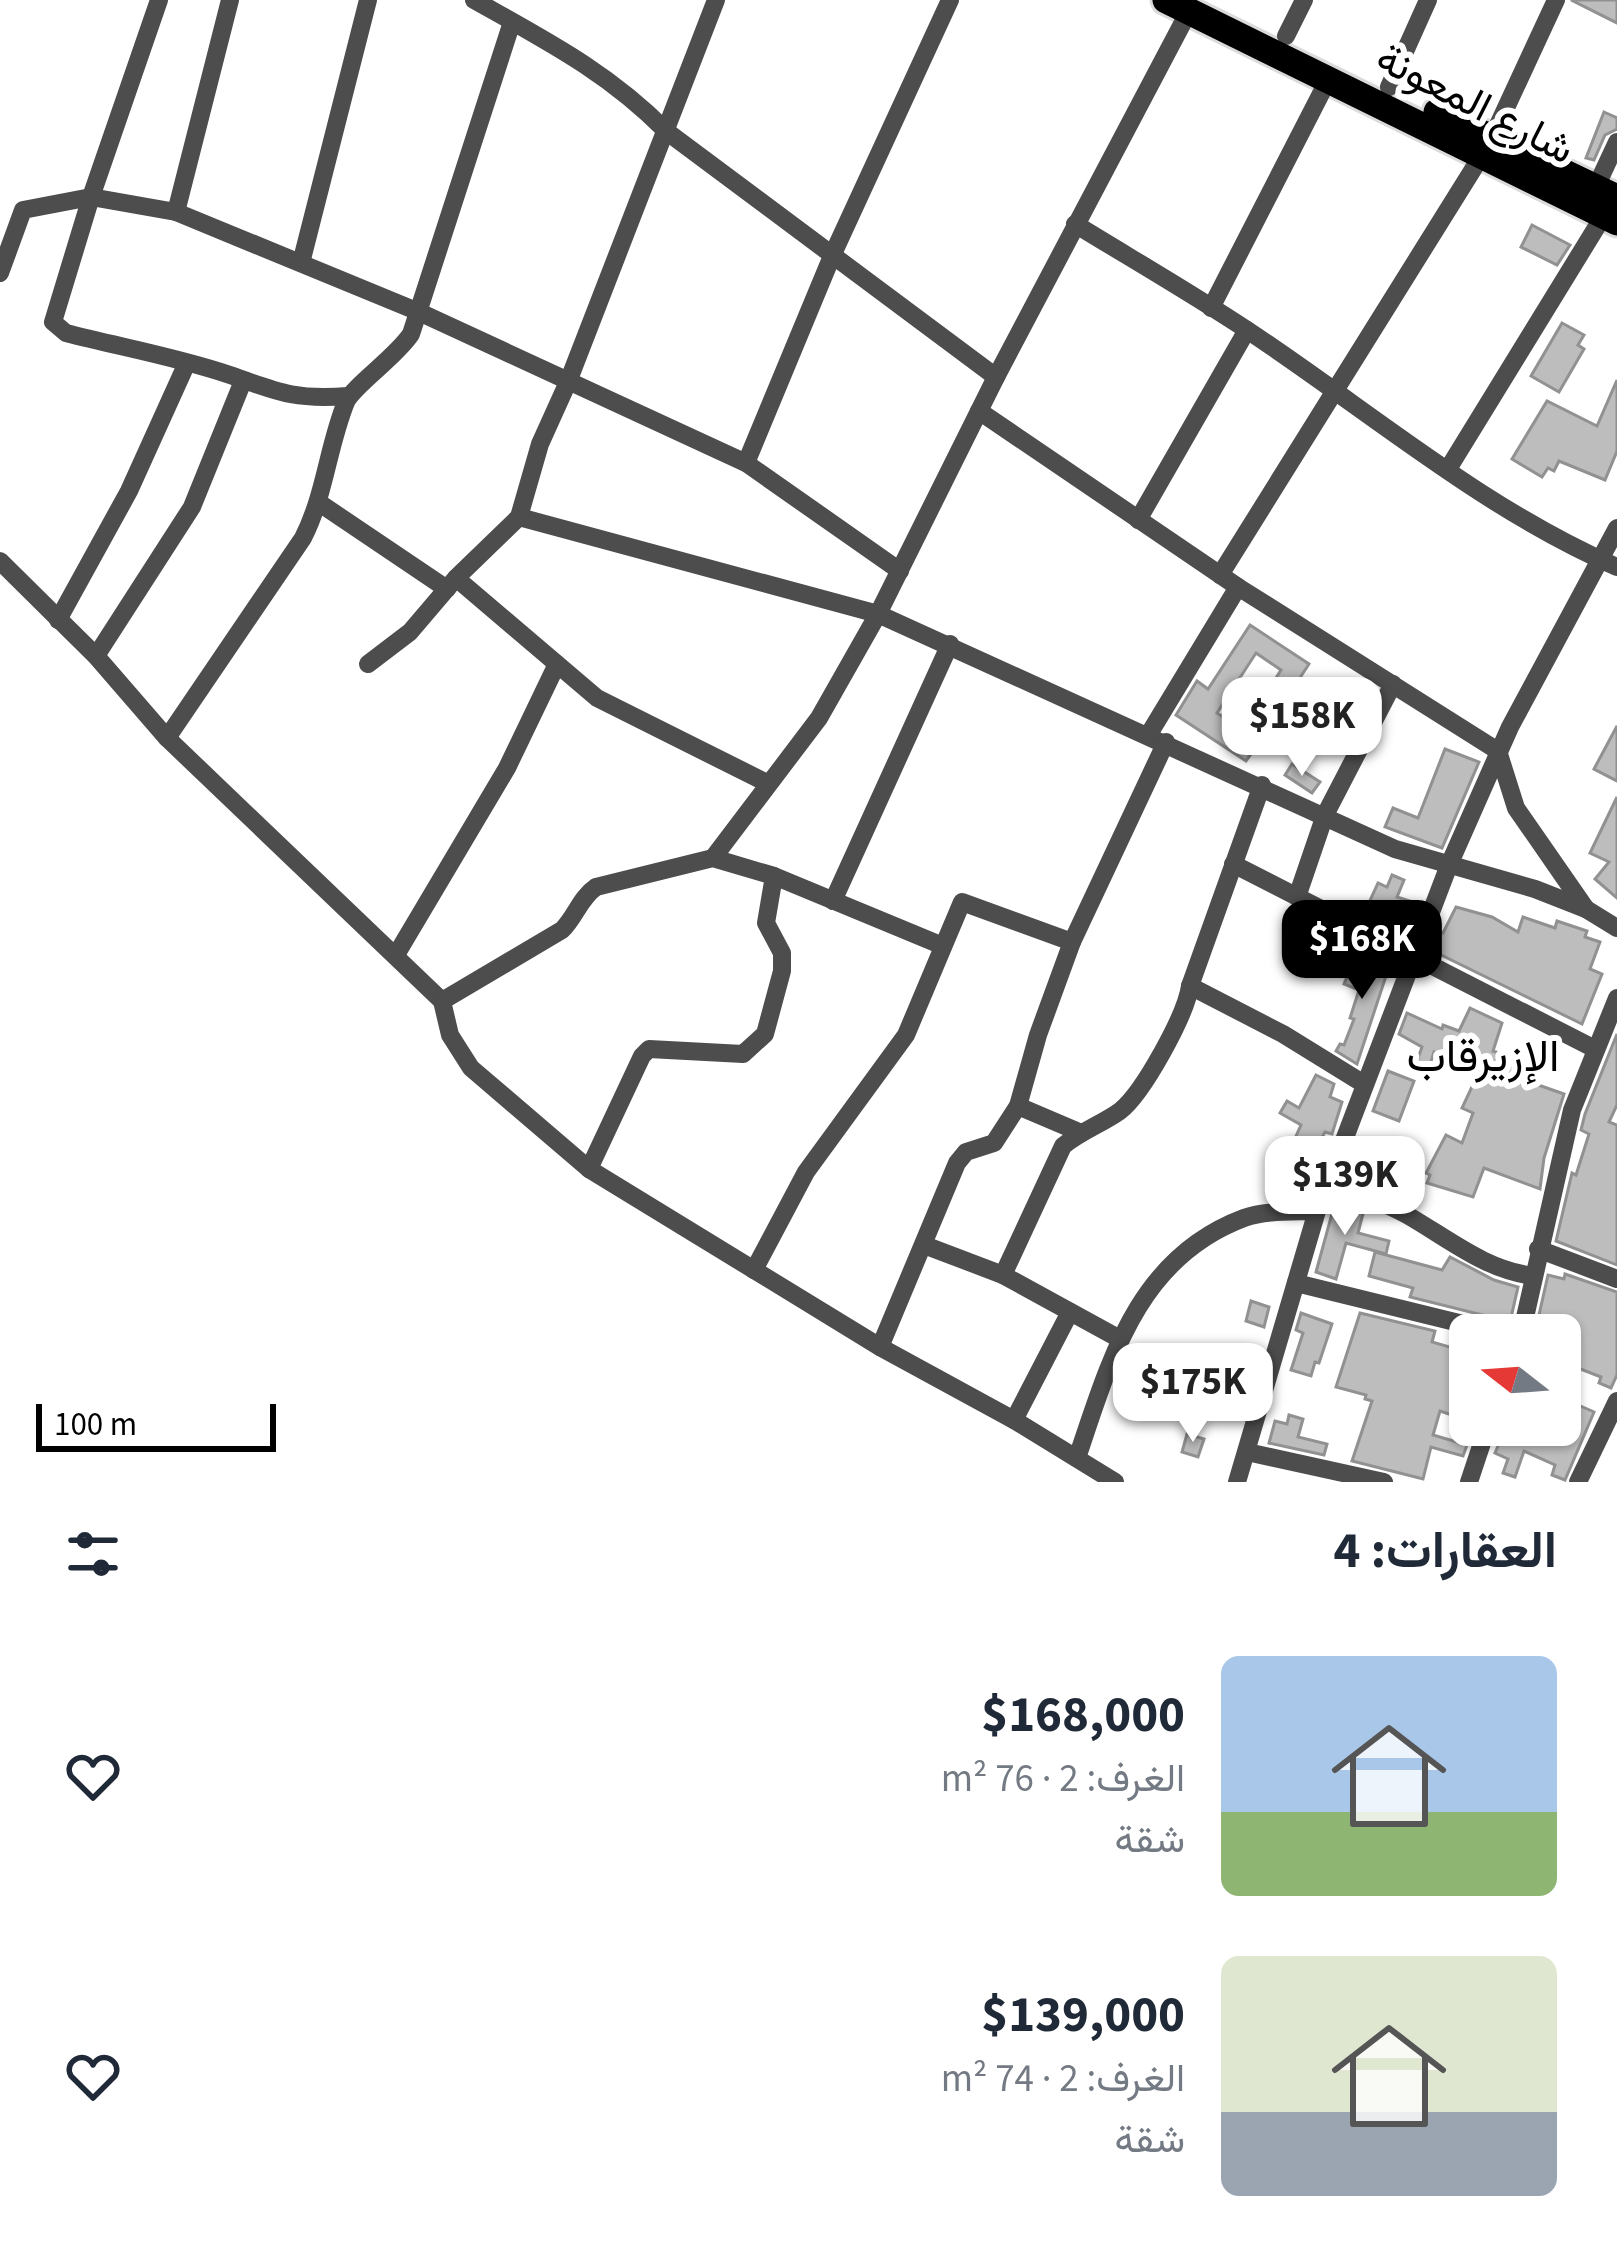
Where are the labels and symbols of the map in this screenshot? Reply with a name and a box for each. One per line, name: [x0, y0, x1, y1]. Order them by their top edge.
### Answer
street label: شارع المعونة: [1365, 28, 1585, 180]
pin: $158K: [1218, 677, 1386, 779]
pin: $168K: [1278, 900, 1446, 1002]
district label: الإزيرقاب: [1407, 1025, 1559, 1089]
pin: $139K: [1261, 1136, 1429, 1238]
north arrow: [1449, 1314, 1581, 1446]
pin: $175K: [1109, 1343, 1277, 1445]
scale bar: [36, 1398, 276, 1451]

